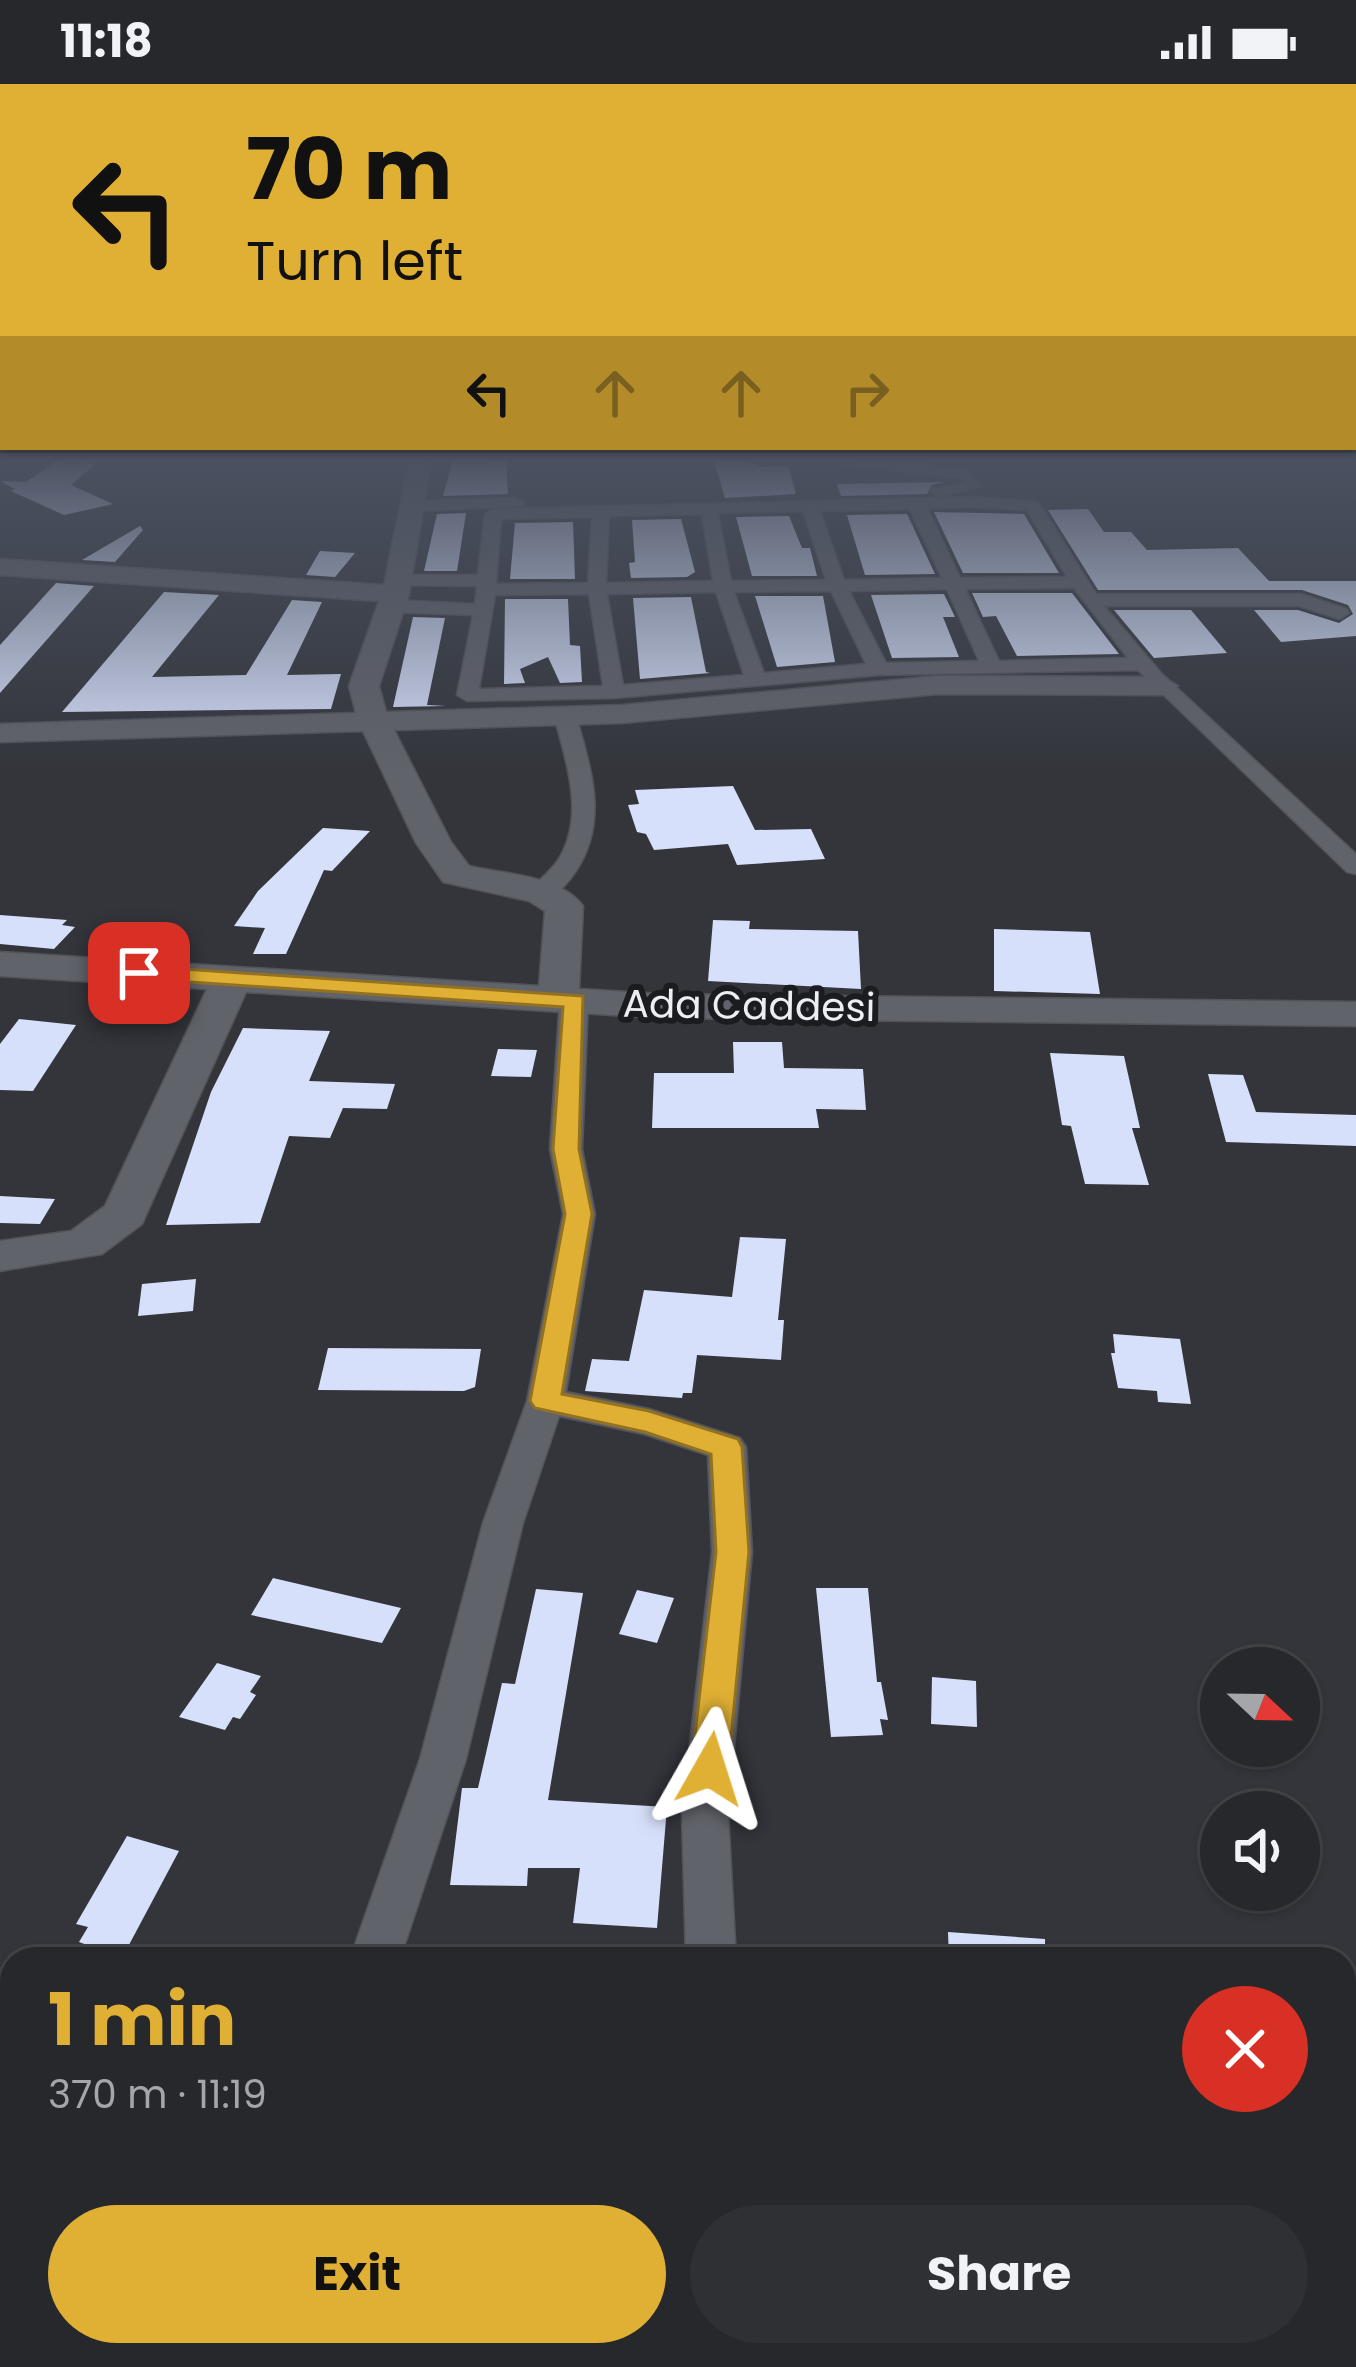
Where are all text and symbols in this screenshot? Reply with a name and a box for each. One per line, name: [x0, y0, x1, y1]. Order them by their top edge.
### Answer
text: 11:18: [60, 10, 153, 73]
text: 70 m: [246, 111, 452, 228]
icon: left: [48, 132, 204, 288]
text: Turn left: [246, 223, 463, 299]
icon: left: [456, 360, 522, 426]
icon: ahead: [582, 360, 648, 426]
icon: ahead: [708, 360, 774, 426]
icon: right: [834, 360, 900, 426]
pin: [88, 922, 190, 1024]
icon: arrive: [106, 940, 172, 1006]
street label: Ada Caddesi: [622, 976, 876, 1035]
north arrow: [1200, 1647, 1320, 1767]
map controls: [1200, 1647, 1320, 1911]
position arrow: [647, 1706, 773, 1832]
button: sound: [1200, 1791, 1320, 1911]
text: 1 min: [48, 1969, 236, 2070]
button: close: [1182, 1986, 1308, 2112]
text: 370 m · 11:19: [48, 2067, 267, 2122]
button: Exit: [48, 2205, 666, 2343]
button: Share: [690, 2205, 1308, 2343]

